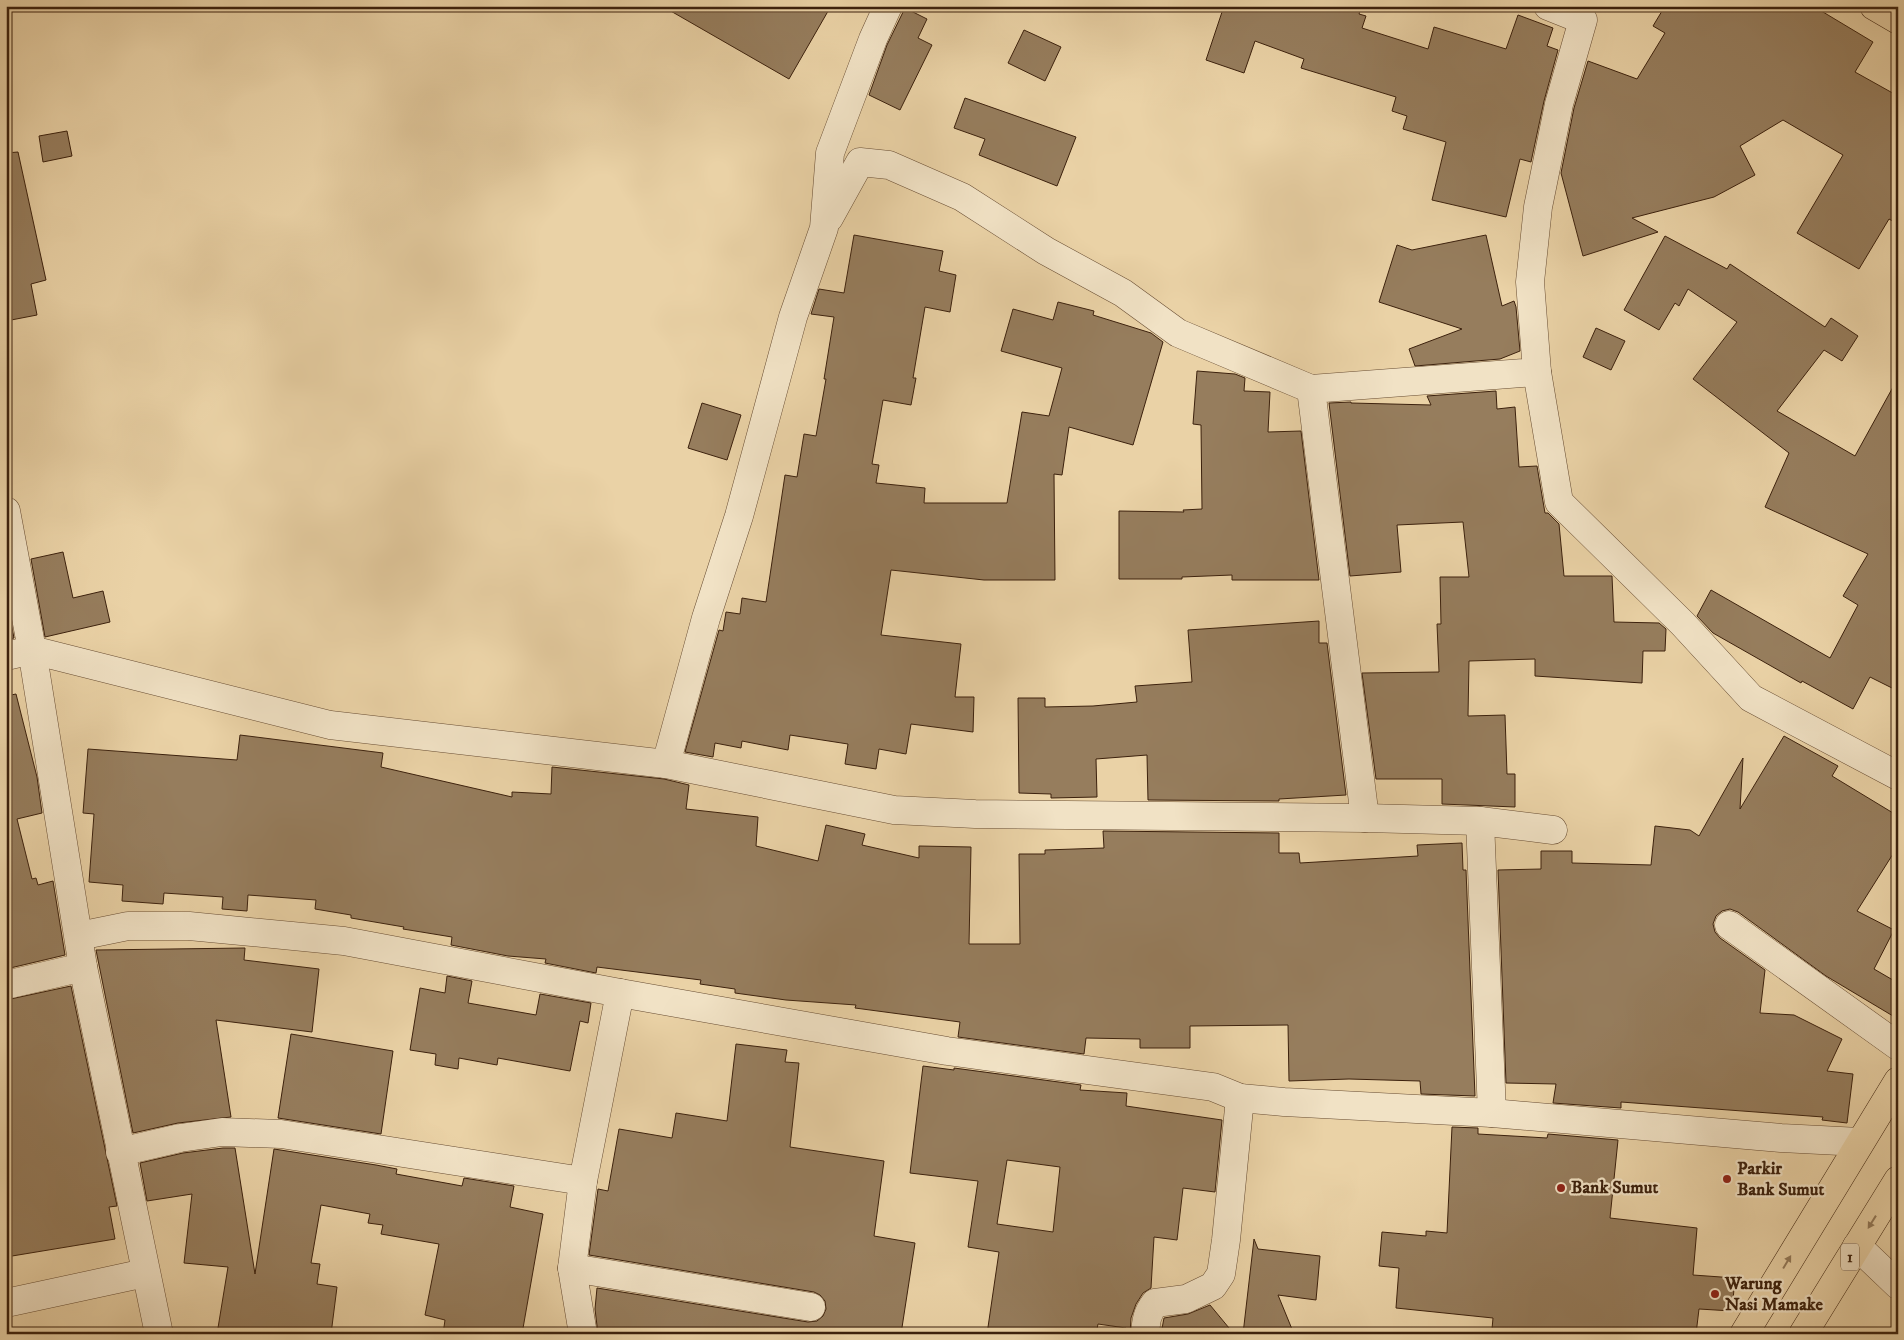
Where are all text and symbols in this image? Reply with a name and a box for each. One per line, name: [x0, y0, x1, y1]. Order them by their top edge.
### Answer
place label: Parkir Bank Sumut: [1737, 1158, 1824, 1201]
marker: Parkir Bank Sumut: [1721, 1173, 1733, 1185]
place label: Bank Sumut: [1571, 1177, 1658, 1199]
marker: Bank Sumut: [1555, 1182, 1567, 1194]
one-way arrow: [1868, 1215, 1877, 1228]
road number: 1: [1841, 1244, 1859, 1270]
one-way arrow: [1783, 1255, 1792, 1268]
place label: Warung Nasi Mamake: [1724, 1273, 1824, 1316]
marker: Warung Nasi Mamake: [1709, 1288, 1721, 1300]

